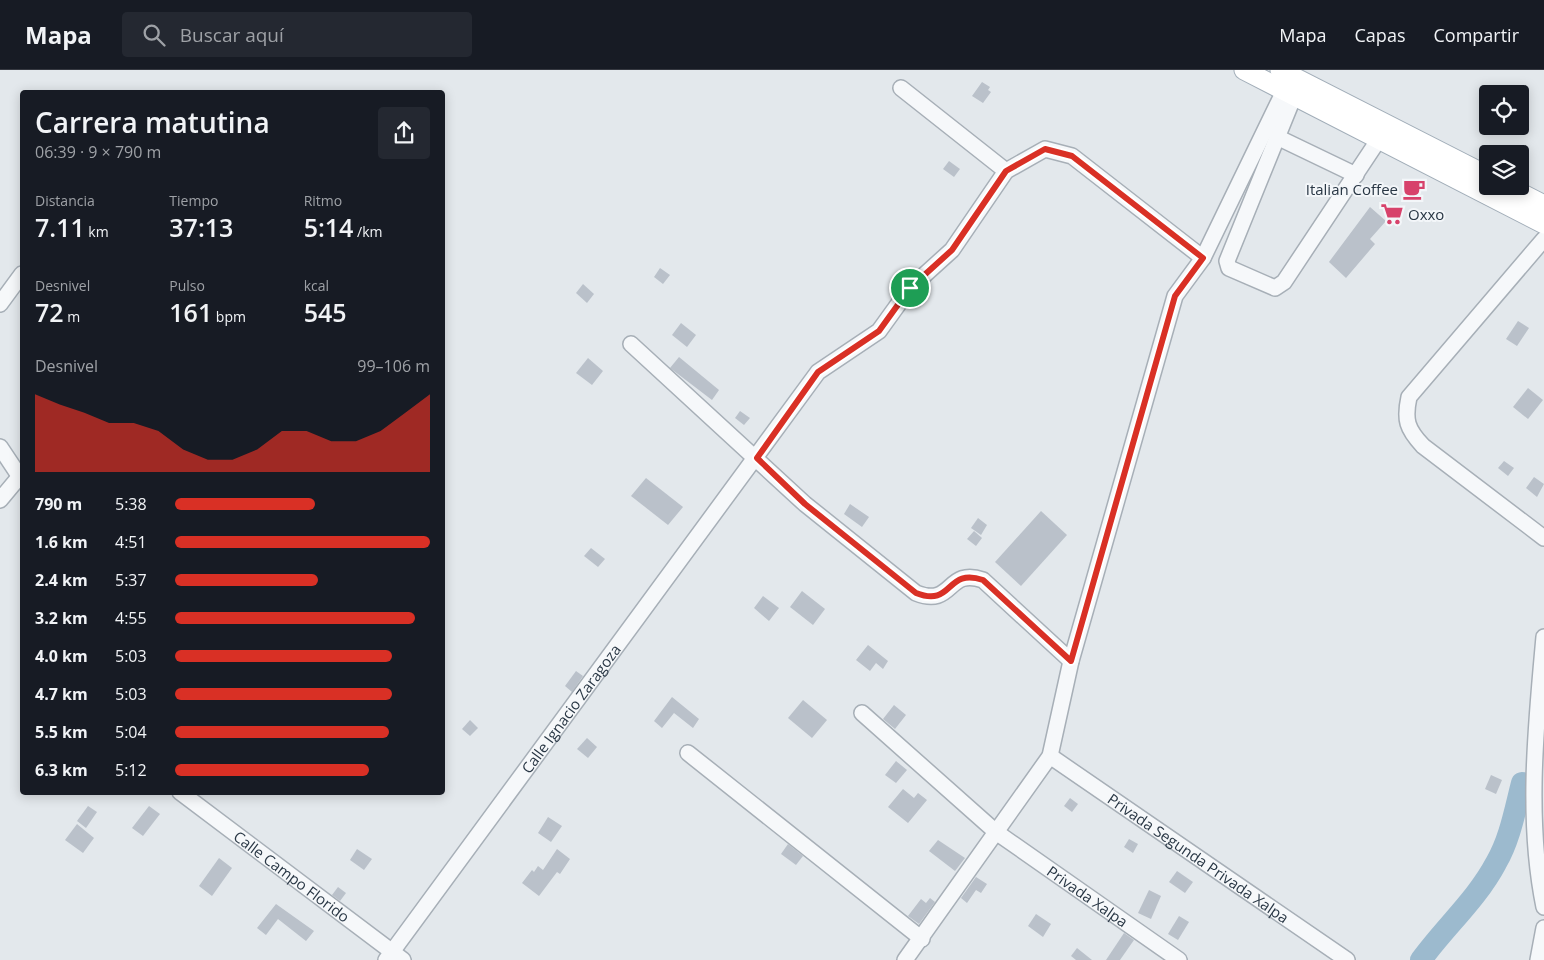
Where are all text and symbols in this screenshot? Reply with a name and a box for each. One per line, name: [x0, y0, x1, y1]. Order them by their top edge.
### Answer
search box: [122, 12, 472, 57]
text: Mapa: [25, 18, 92, 51]
icon: search: [140, 21, 168, 49]
text: Buscar aquí: [180, 22, 284, 48]
text: Mapa: [1279, 23, 1327, 47]
text: Capas: [1355, 23, 1405, 47]
text: Compartir: [1433, 23, 1519, 47]
map controls: [1479, 85, 1529, 195]
button: locate: [1479, 85, 1529, 135]
text: Carrera matutina: [35, 103, 270, 141]
button: share: [378, 107, 430, 159]
text: 06:39 · 9 × 790 m: [35, 141, 161, 163]
button: layers: [1479, 145, 1529, 195]
cafe icon: Italian Coffee: [1401, 176, 1427, 202]
place label: Italian Coffee: [1306, 179, 1398, 199]
text: Distancia: [35, 191, 95, 210]
text: Tiempo: [169, 191, 218, 210]
text: Ritmo: [304, 191, 342, 210]
supermarket icon: Oxxo: [1379, 201, 1405, 227]
place label: Oxxo: [1408, 204, 1444, 224]
text: 7.11: [35, 210, 85, 244]
text: 37:13: [169, 210, 233, 244]
text: 5:14: [304, 210, 353, 244]
text: km: [85, 222, 109, 241]
text: /km: [353, 222, 382, 241]
pin: [889, 267, 931, 309]
icon: arrive: [896, 274, 924, 302]
text: Desnivel: [35, 276, 90, 295]
text: Pulso: [169, 276, 205, 295]
text: kcal: [304, 276, 329, 295]
text: 72: [35, 295, 64, 329]
text: 161: [169, 295, 212, 329]
text: 545: [304, 295, 347, 329]
text: m: [64, 307, 80, 326]
text: bpm: [212, 307, 246, 326]
text: Desnivel: [35, 355, 98, 377]
text: 99–106 m: [357, 355, 430, 377]
text: 790 m: [35, 493, 82, 515]
text: 5:38: [115, 493, 147, 515]
text: 1.6 km: [35, 531, 88, 553]
text: 4:51: [115, 531, 147, 553]
text: 2.4 km: [35, 569, 88, 591]
text: 5:37: [115, 569, 147, 591]
text: 3.2 km: [35, 607, 88, 629]
text: 4:55: [115, 607, 147, 629]
street label: Calle Ignacio Zaragoza: [517, 640, 625, 777]
text: 4.0 km: [35, 645, 88, 667]
text: 5:03: [115, 645, 147, 667]
text: 4.7 km: [35, 683, 88, 705]
text: 5:03: [115, 683, 147, 705]
text: 5.5 km: [35, 721, 88, 743]
text: 5:04: [115, 721, 147, 743]
text: 6.3 km: [35, 759, 88, 781]
text: 5:12: [115, 759, 147, 781]
street label: Privada Segunda Privada Xalpa: [1104, 789, 1293, 927]
street label: Calle Campo Florido: [230, 826, 354, 926]
street label: Privada Xalpa: [1043, 861, 1132, 931]

